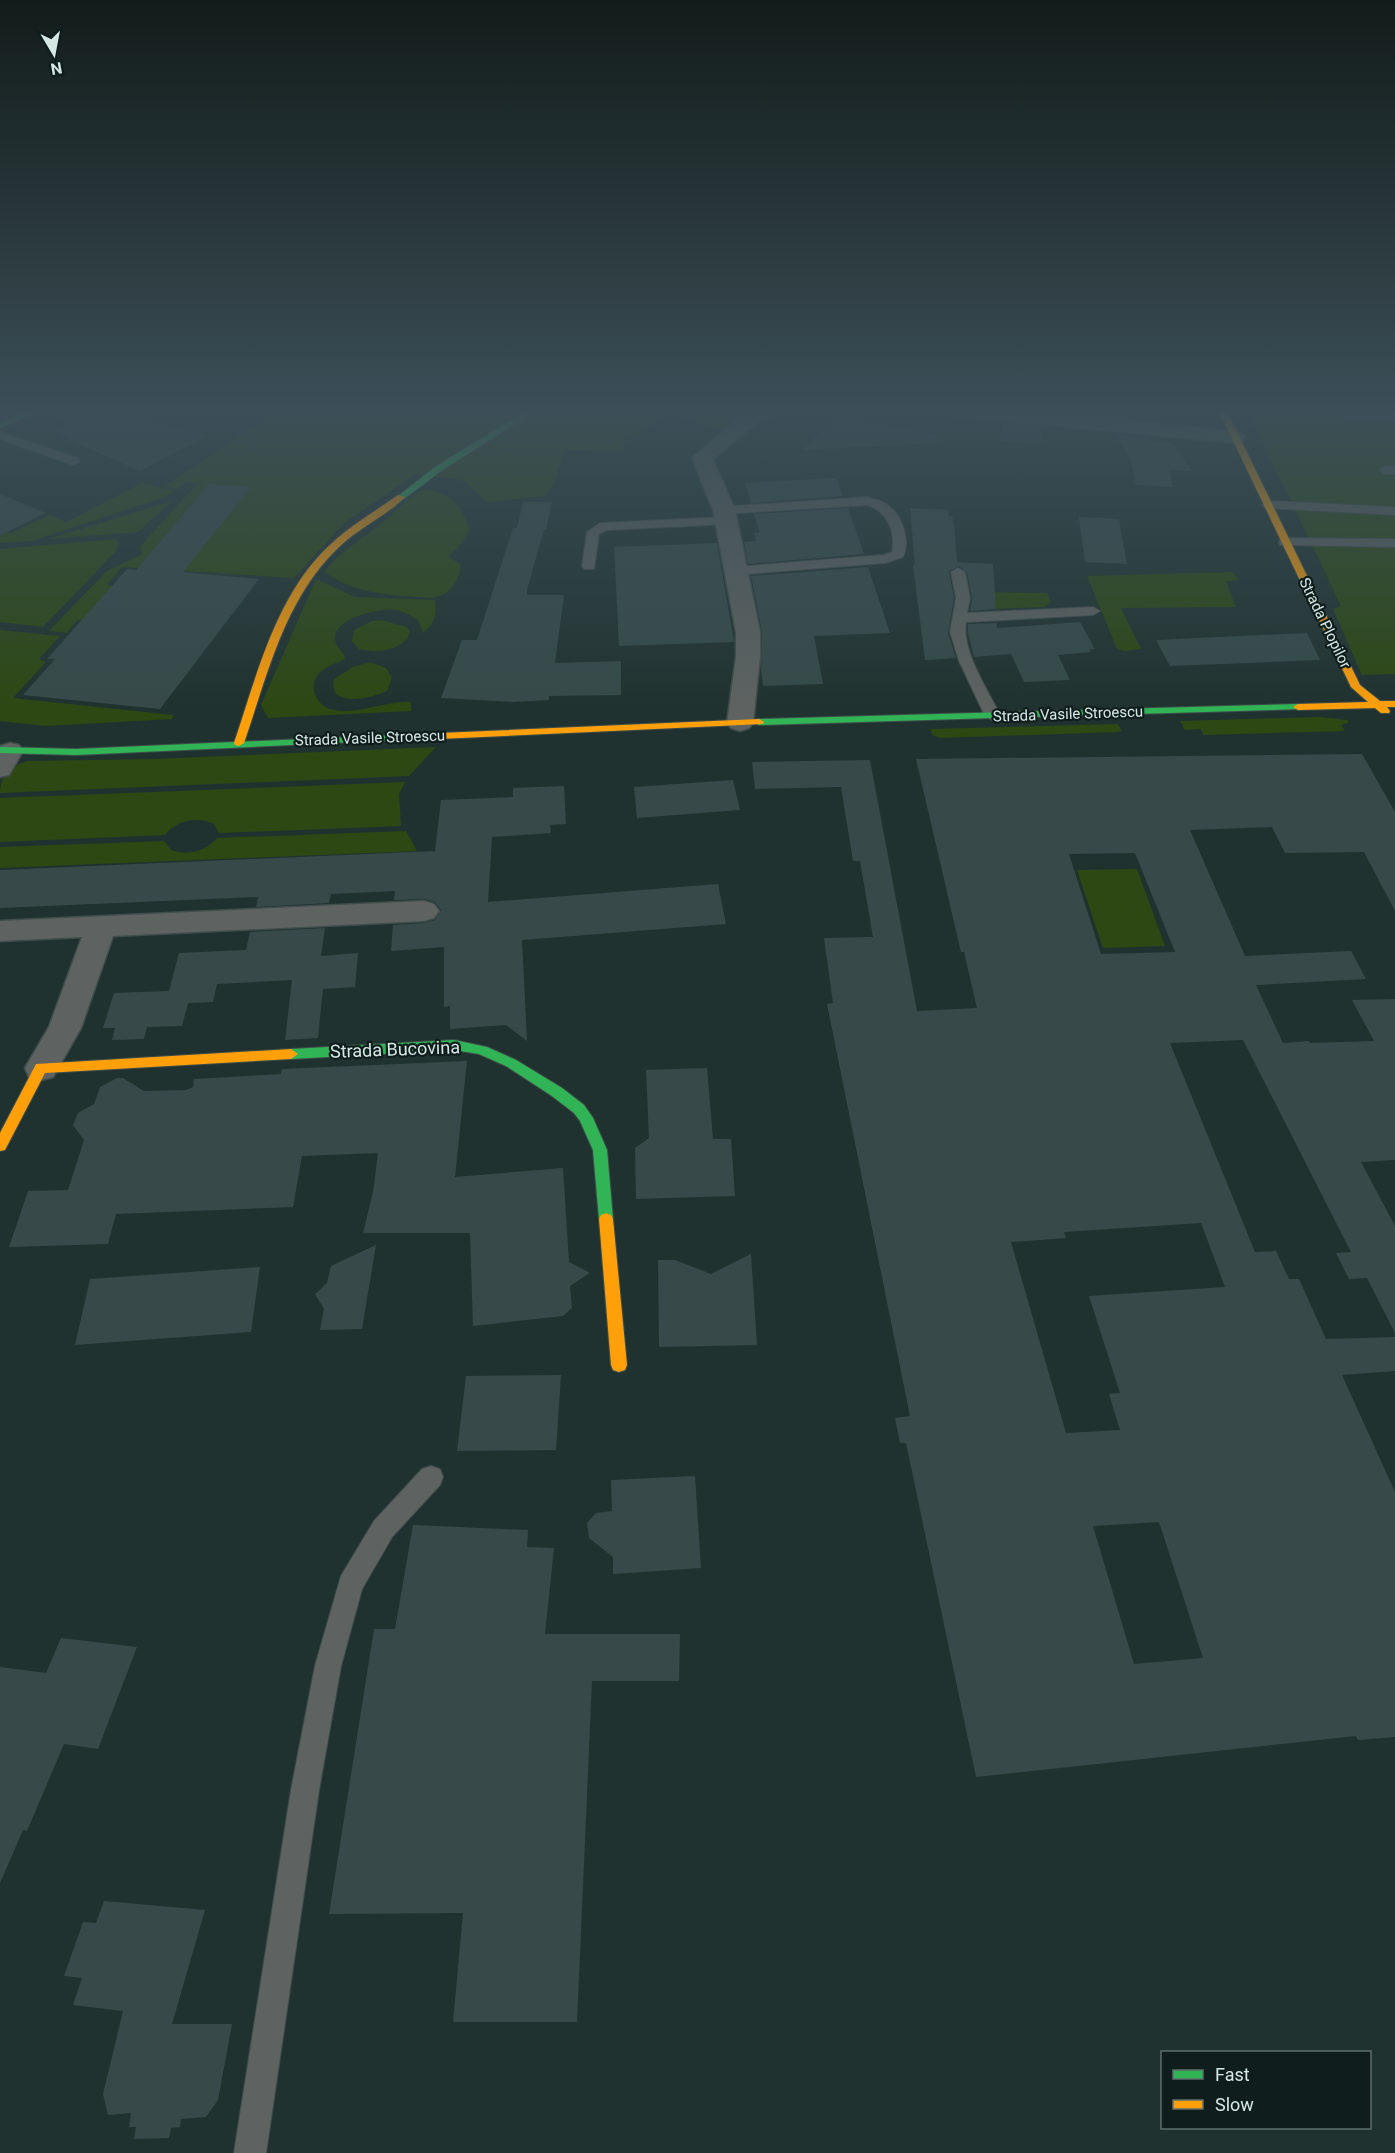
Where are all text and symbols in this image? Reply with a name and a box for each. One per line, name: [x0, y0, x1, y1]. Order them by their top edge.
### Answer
north arrow: [24, 24, 84, 84]
text: N: [49, 58, 64, 79]
street label: Strada Plopilor: [1295, 575, 1355, 671]
street label: Strada Vasile Stroescu: [993, 702, 1143, 726]
street label: Strada Vasile Stroescu: [295, 726, 445, 750]
street label: Strada Bucovina: [330, 1036, 460, 1062]
legend: [1161, 2051, 1371, 2129]
text: Fast: [1215, 2064, 1250, 2085]
text: Slow: [1215, 2094, 1254, 2115]

